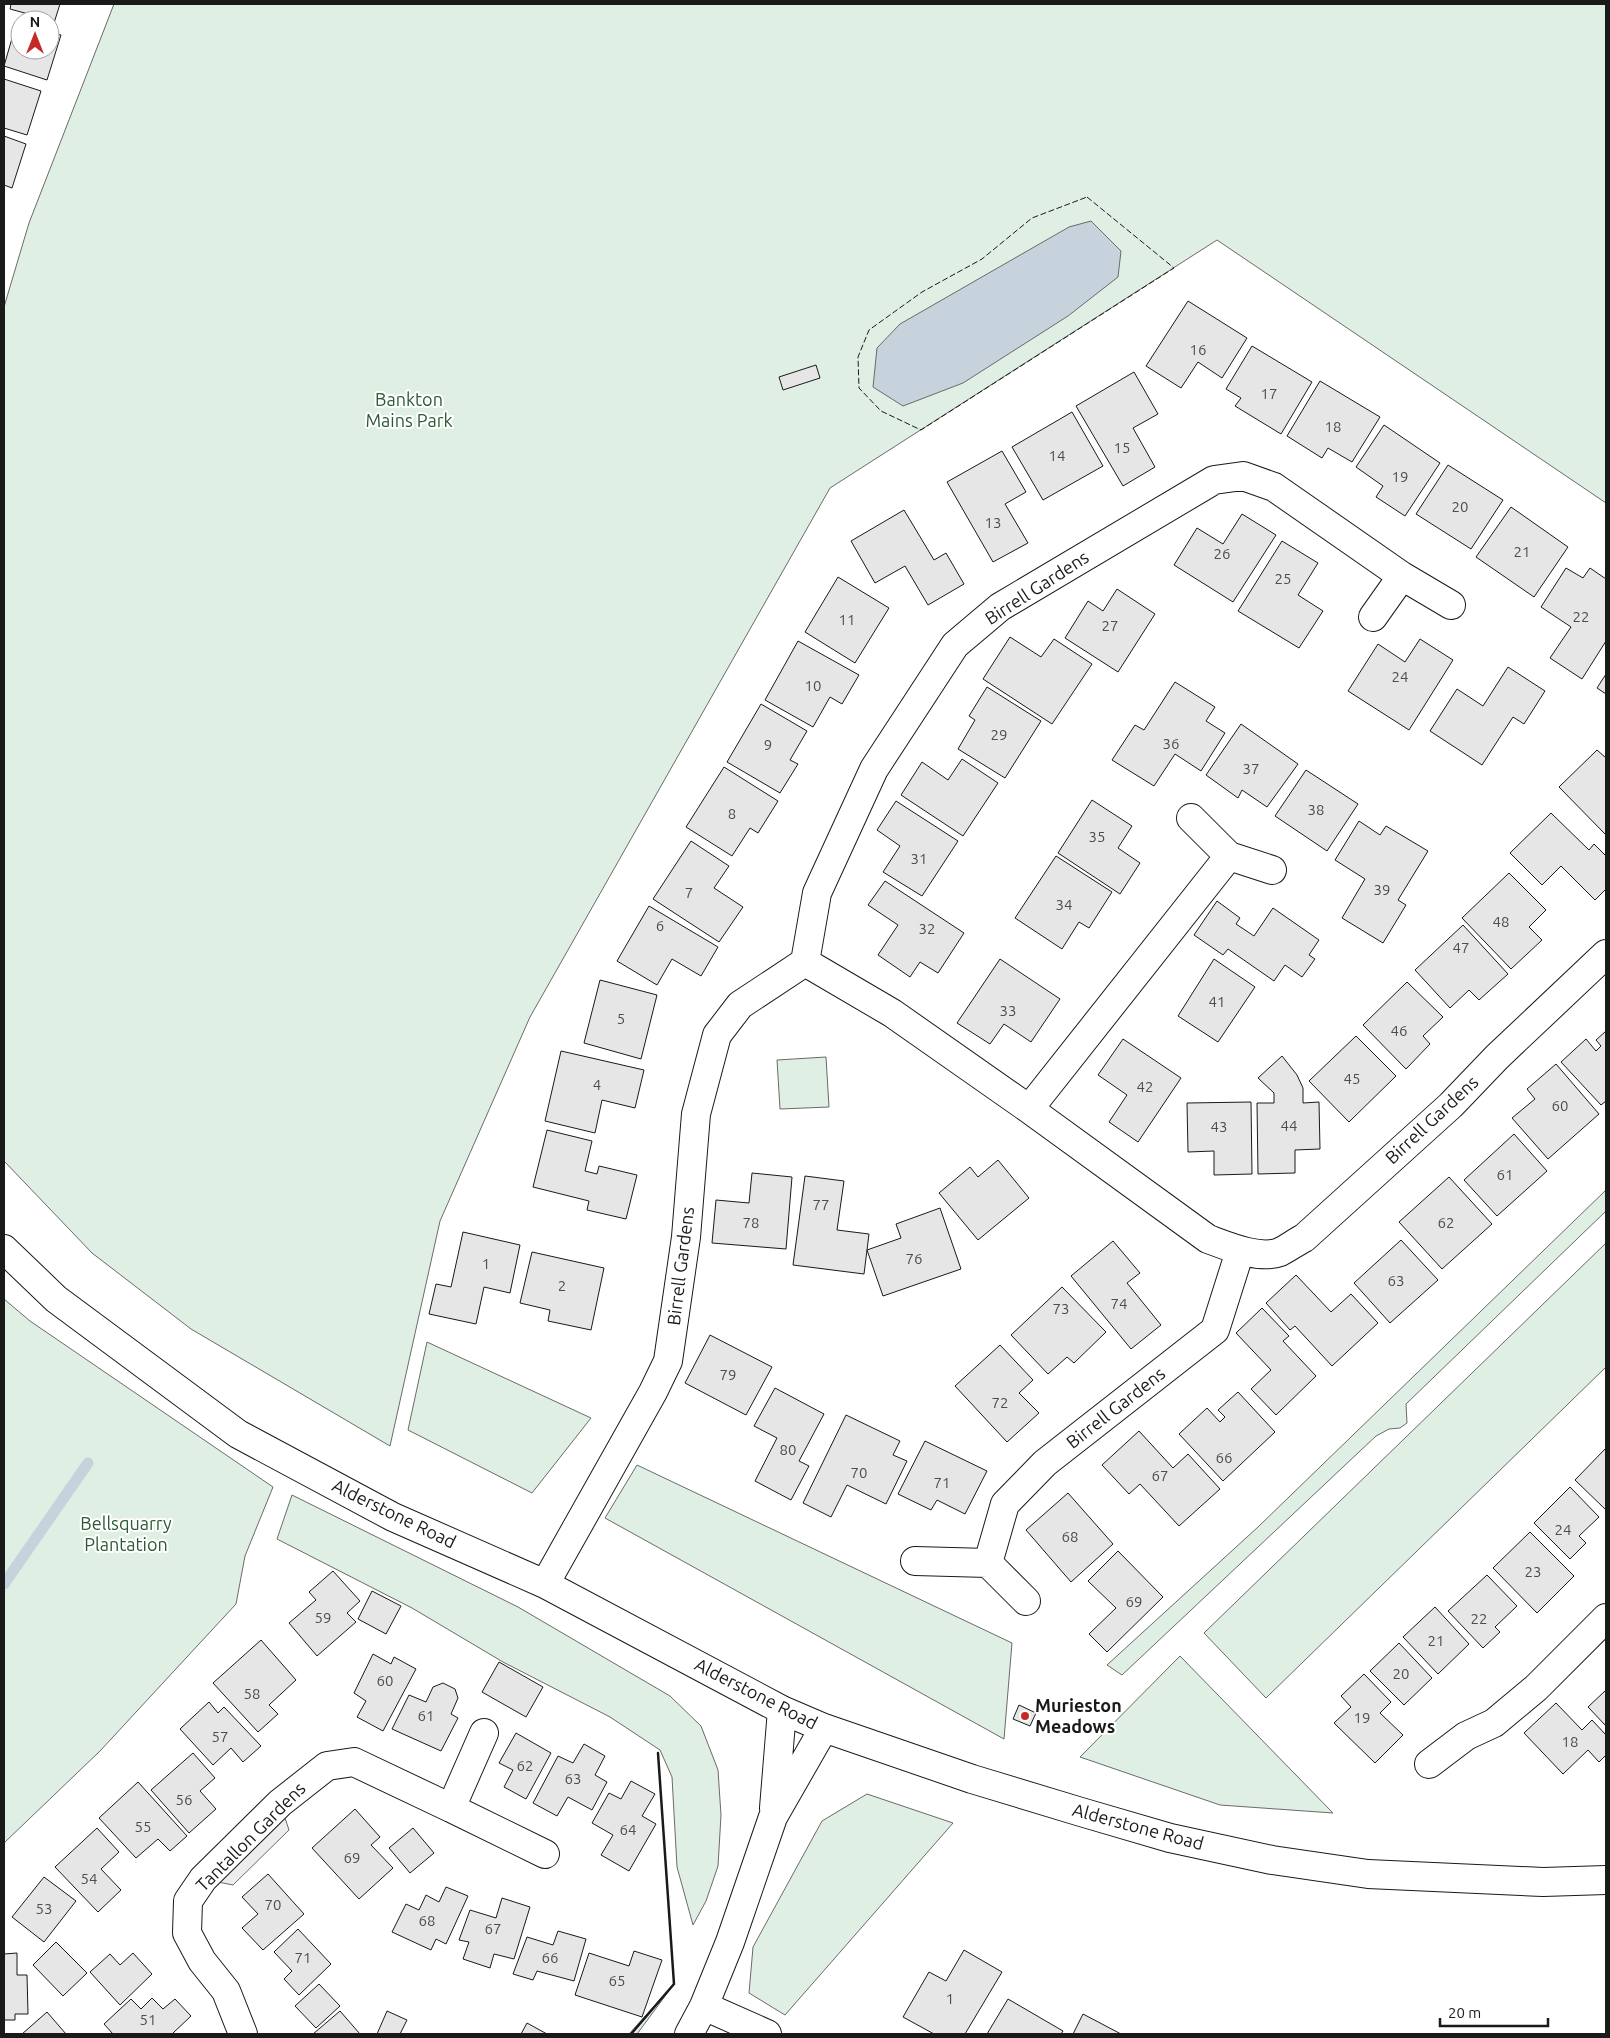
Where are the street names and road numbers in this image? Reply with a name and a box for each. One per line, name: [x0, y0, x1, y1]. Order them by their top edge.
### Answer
street label: Birrell Gardens: [981, 546, 1092, 628]
street label: Birrell Gardens: [1381, 1071, 1482, 1167]
street label: Birrell Gardens: [663, 1205, 697, 1326]
street label: Birrell Gardens: [1062, 1362, 1169, 1452]
street label: Alderstone Road: [329, 1475, 459, 1552]
street label: Alderstone Road: [692, 1654, 821, 1733]
street label: Tantallon Gardens: [192, 1777, 309, 1895]
street label: Alderstone Road: [1071, 1799, 1206, 1853]

